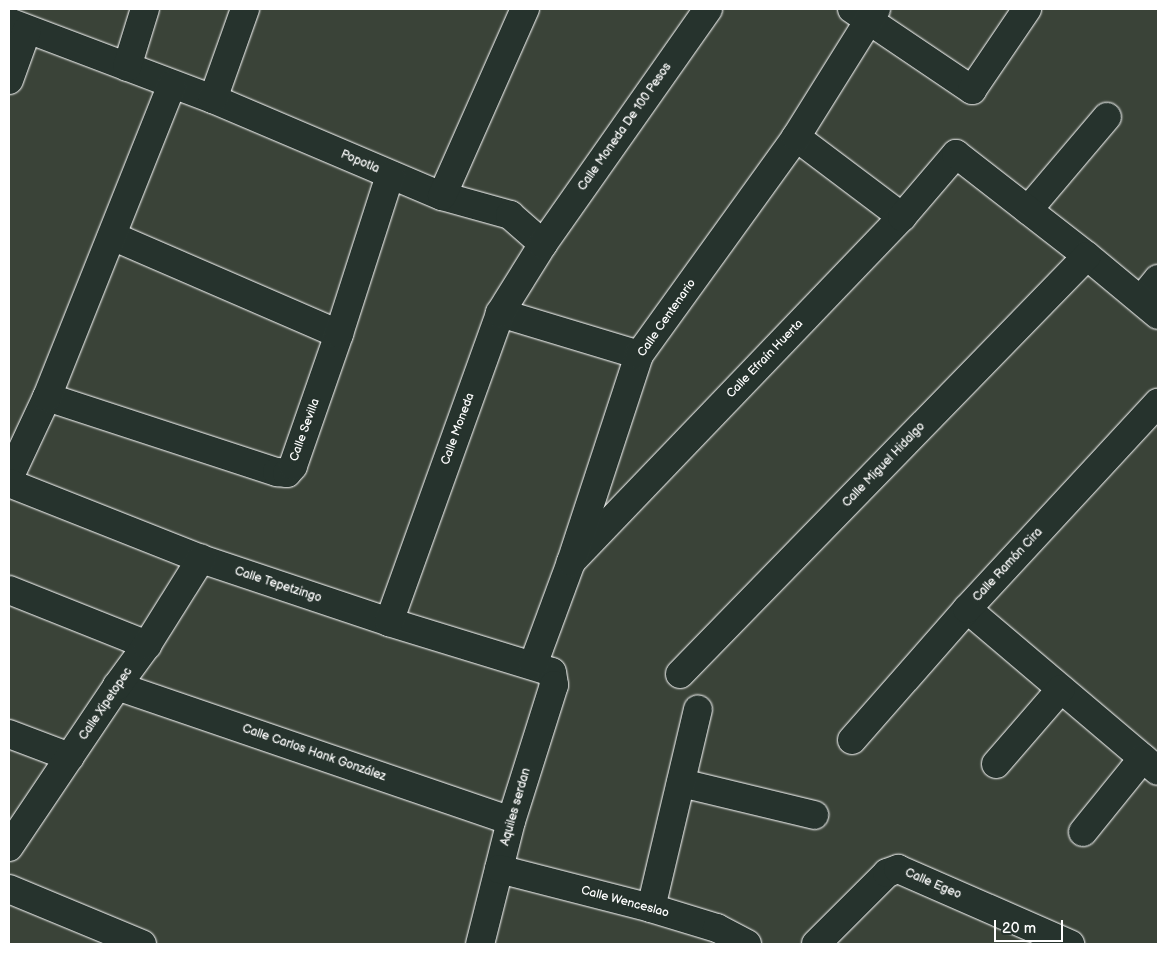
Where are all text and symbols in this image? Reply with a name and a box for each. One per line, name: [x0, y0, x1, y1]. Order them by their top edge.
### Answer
street label: Calle Moneda De 100 Pesos: [575, 60, 675, 194]
street label: Popotla: [339, 147, 381, 177]
street label: Calle Centenario: [635, 276, 699, 360]
street label: Calle Efraín Huerta: [724, 317, 806, 401]
street label: Calle Moneda: [438, 391, 478, 467]
street label: Calle Sevilla: [287, 397, 323, 463]
street label: Calle Miguel Hidalgo: [840, 420, 928, 510]
street label: Calle Ramón Cira: [970, 525, 1046, 605]
street label: Calle Tepetzingo: [233, 564, 323, 606]
street label: Calle Xipetopec: [76, 665, 136, 743]
street label: Calle Carlos Hank González: [240, 722, 388, 784]
street label: Aquiles serdan: [498, 767, 534, 847]
street label: Calle Egeo: [903, 866, 963, 902]
street label: Calle Wenceslao: [579, 883, 671, 921]
scale bar: [997, 910, 1066, 942]
text: 20 m: [1002, 919, 1036, 938]

